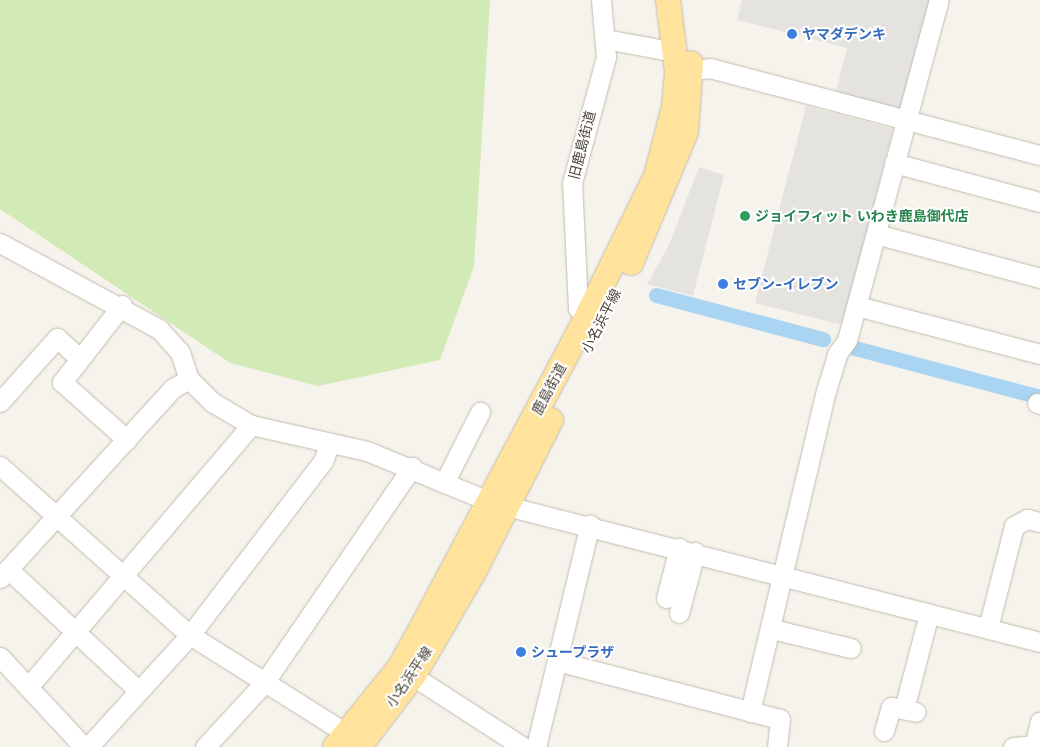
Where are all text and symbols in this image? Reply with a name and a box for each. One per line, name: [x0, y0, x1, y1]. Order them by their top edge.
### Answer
place label: ヤマダデンキ: [802, 26, 886, 42]
marker: ヤマダデンキ: [786, 28, 798, 40]
street label: 旧鹿島街道: [565, 109, 599, 181]
place label: ジョイフィット いわき鹿島御代店: [755, 208, 969, 224]
marker: ジョイフィット いわき鹿島御代店: [739, 210, 751, 222]
place label: セブン-イレブン: [733, 276, 838, 292]
marker: セブン-イレブン: [717, 278, 729, 290]
street label: 小名浜平線: [578, 286, 624, 356]
street label: 鹿島街道: [528, 360, 570, 418]
street label: 小名浜平線: [382, 643, 436, 711]
place label: シュープラザ: [531, 644, 615, 660]
marker: シュープラザ: [515, 646, 527, 658]

